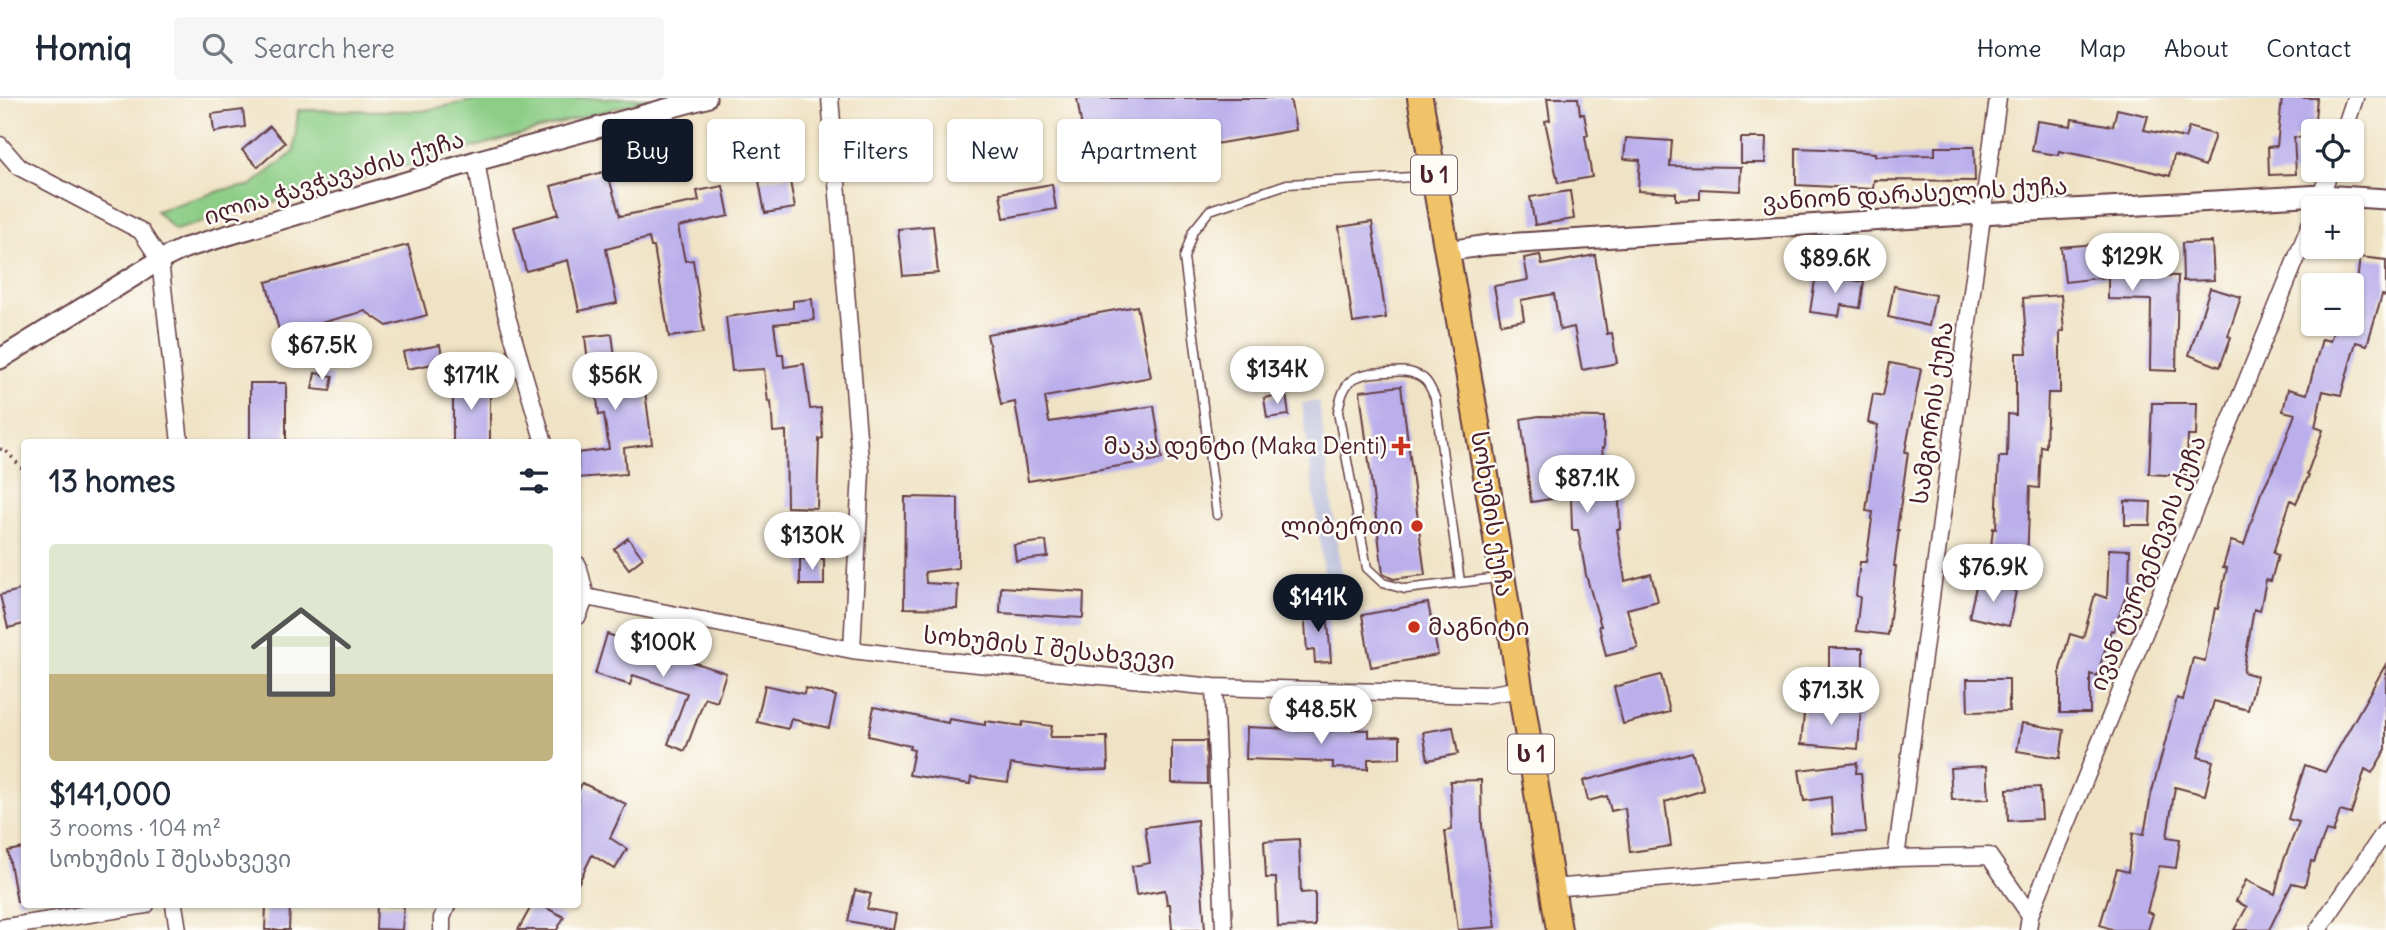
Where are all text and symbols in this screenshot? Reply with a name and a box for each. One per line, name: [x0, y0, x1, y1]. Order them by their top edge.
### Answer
search box: [174, 17, 664, 80]
text: Homiq: [35, 27, 132, 69]
icon: search: [198, 29, 236, 67]
text: Search here: [254, 32, 395, 65]
text: Home: [1977, 33, 2041, 63]
text: Map: [2079, 33, 2126, 63]
text: About: [2164, 33, 2228, 63]
text: Contact: [2266, 33, 2351, 63]
chip: Buy: [602, 119, 693, 182]
chip: Rent: [707, 119, 805, 182]
chip: Filters: [819, 119, 933, 182]
chip: New: [947, 119, 1043, 182]
chip: Apartment: [1057, 119, 1221, 182]
map controls: [2301, 119, 2364, 336]
button: locate: [2301, 119, 2364, 182]
street label: ილია ჭავჭავაძის ქუჩა: [200, 123, 467, 231]
road number: ს 1: [1411, 156, 1457, 194]
street label: ვანიონ დარასელის ქუჩა: [1762, 170, 2068, 216]
button: +: [2301, 196, 2364, 259]
pin: $129K: [2083, 234, 2181, 293]
pin: $89.6K: [1778, 236, 1892, 295]
text: $129K: [2101, 241, 2163, 270]
text: $89.6K: [1800, 243, 1870, 272]
button: −: [2301, 273, 2364, 336]
street label: სამგორის ქუჩა: [1903, 320, 1959, 506]
pin: $67.5K: [265, 322, 379, 382]
text: $67.5K: [287, 330, 357, 359]
pin: $134K: [1228, 346, 1326, 406]
pin: $171K: [422, 352, 520, 412]
pin: $56K: [574, 352, 656, 412]
text: $134K: [1246, 354, 1308, 383]
text: $171K: [443, 360, 499, 389]
text: $56K: [588, 360, 642, 389]
street label: სოხუმის ქუჩა: [1465, 429, 1521, 599]
place label: მაკა დენტი (Maka Denti): [1104, 430, 1387, 460]
street label: ივან ტურგენევის ქუჩა: [2082, 430, 2212, 695]
marker: მაკა დენტი (Maka Denti): [1393, 438, 1409, 454]
pin: $87.1K: [1530, 456, 1644, 515]
text: 13 homes: [49, 462, 175, 500]
icon: filters: [515, 462, 553, 500]
text: $87.1K: [1555, 463, 1619, 492]
place label: ლიბერთი: [1281, 510, 1403, 540]
pin: $130K: [763, 512, 861, 572]
marker: ლიბერთი: [1409, 518, 1425, 534]
text: $130K: [780, 520, 844, 549]
pin: $76.9K: [1936, 545, 2050, 604]
text: $76.9K: [1958, 552, 2028, 581]
pin: $141K: [1269, 574, 1367, 634]
text: $141K: [1289, 582, 1347, 611]
icon: home: [238, 589, 364, 715]
place label: მაგნიტი: [1428, 611, 1530, 641]
street label: სოხუმის I შესახვევი: [922, 619, 1176, 675]
marker: მაგნიტი: [1406, 619, 1422, 635]
pin: $100K: [614, 620, 712, 679]
text: $100K: [630, 627, 696, 656]
pin: $71.3K: [1774, 668, 1888, 727]
text: $71.3K: [1798, 675, 1864, 704]
pin: $48.5K: [1264, 686, 1378, 746]
text: $48.5K: [1285, 694, 1357, 723]
road number: ს 1: [1508, 734, 1554, 774]
text: $141,000: [49, 775, 172, 813]
text: 3 rooms · 104 m²: [49, 813, 221, 842]
text: სოხუმის I შესახვევი: [49, 844, 291, 873]

